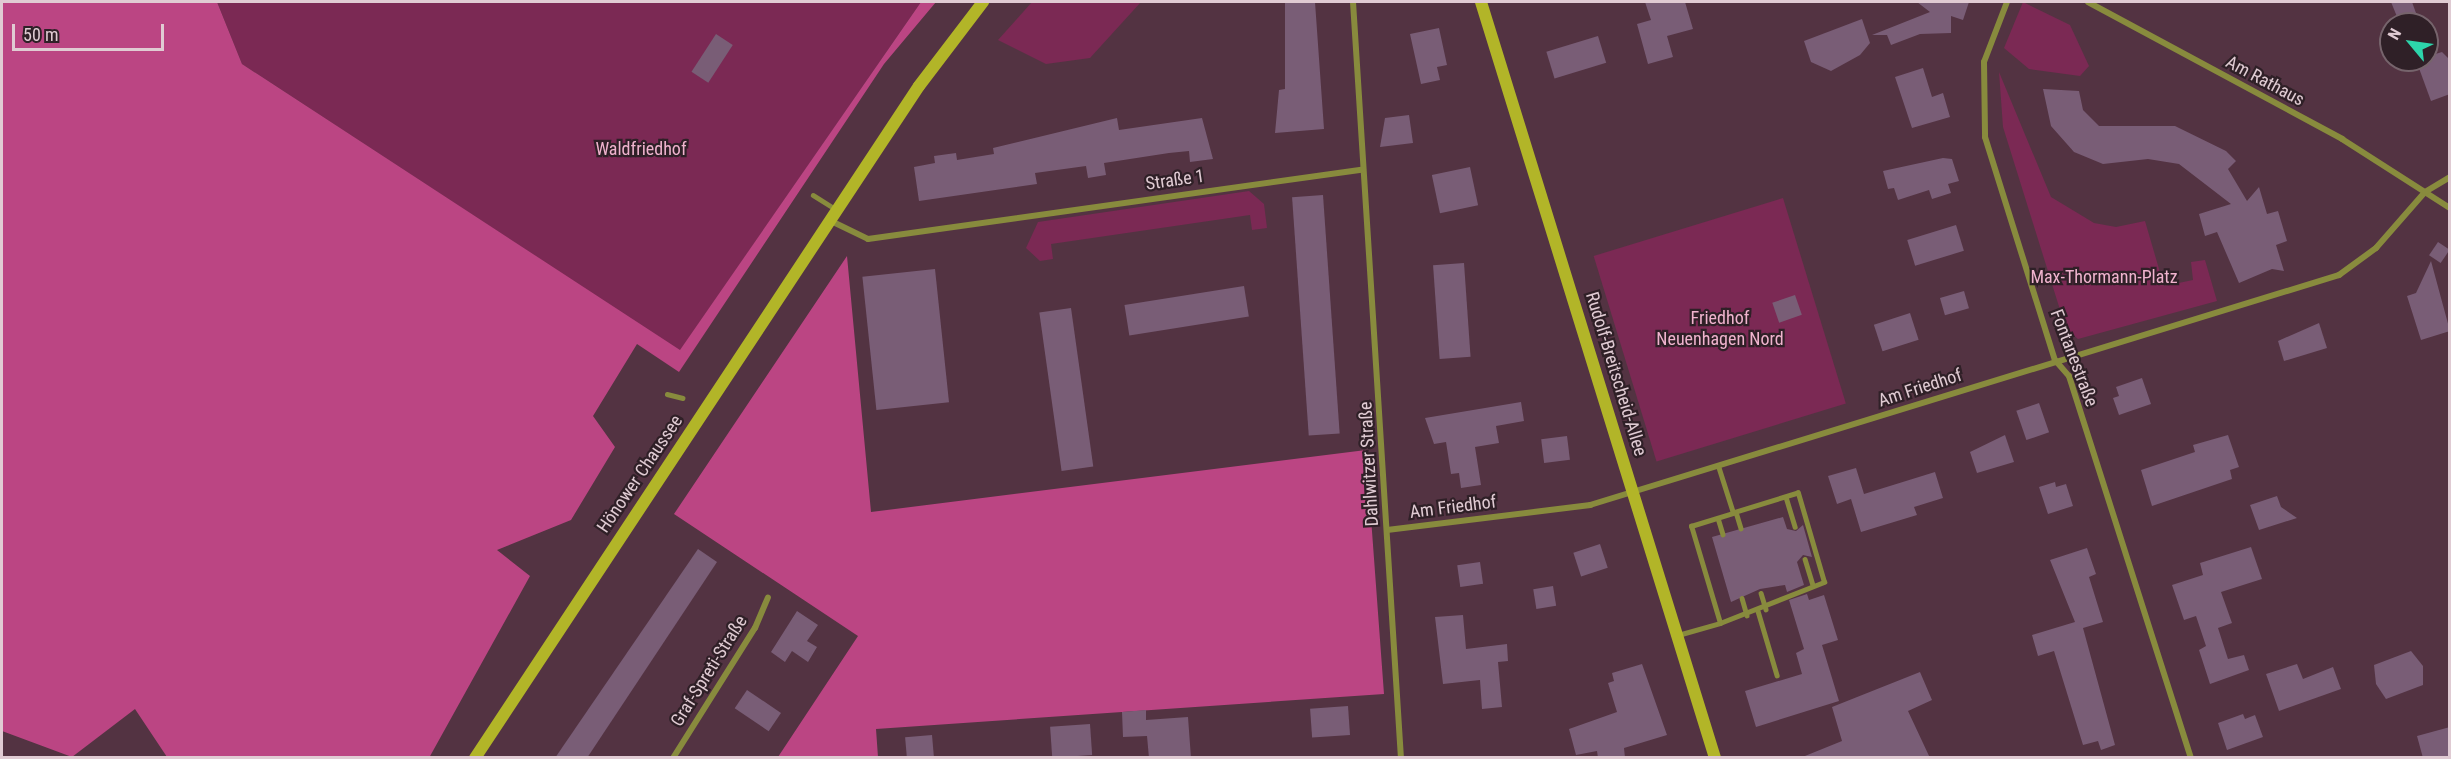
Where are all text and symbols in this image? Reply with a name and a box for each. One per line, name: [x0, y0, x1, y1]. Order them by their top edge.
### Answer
scale bar: [15, 12, 166, 50]
north arrow: [2379, 12, 2439, 72]
text: 50 m: [23, 24, 58, 45]
text: N: [2384, 25, 2405, 43]
street label: Am Rathaus: [2222, 51, 2308, 111]
park label: Waldfriedhof: [595, 138, 687, 160]
street label: Straße 1: [1144, 165, 1206, 195]
park label: Max-Thormann-Platz: [2030, 266, 2178, 288]
street label: Rudolf-Breitscheid-Allee: [1581, 289, 1651, 459]
street label: Fontanestraße: [2046, 306, 2102, 410]
park label: Friedhof Neuenhagen Nord: [1656, 308, 1784, 350]
street label: Am Friedhof: [1875, 364, 1965, 412]
street label: Dahlwitzer Straße: [1355, 401, 1383, 527]
street label: Hönower Chaussee: [593, 411, 687, 537]
street label: Am Friedhof: [1409, 491, 1497, 523]
street label: Graf-Spreti-Straße: [666, 612, 752, 730]

